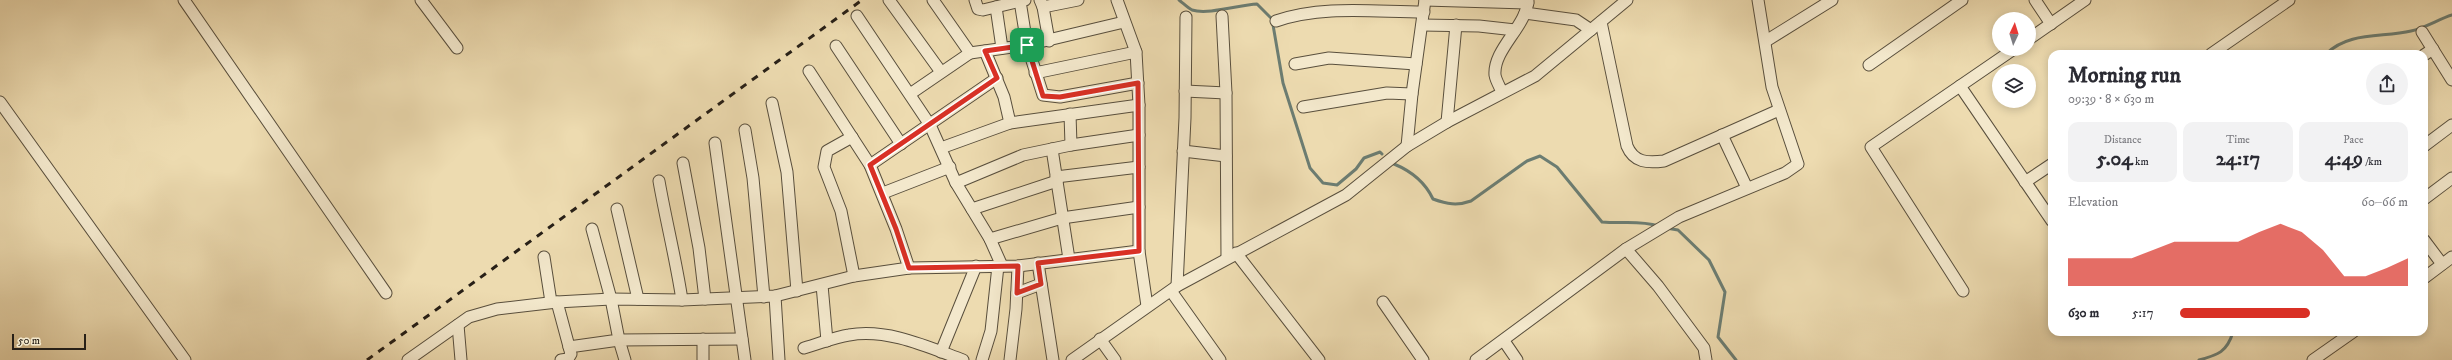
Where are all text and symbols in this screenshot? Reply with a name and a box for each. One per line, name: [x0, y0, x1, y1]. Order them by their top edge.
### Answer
north arrow: [1992, 12, 2036, 56]
map controls: [1992, 12, 2036, 108]
pin: [1010, 28, 1044, 62]
icon: arrive: [1016, 34, 1038, 56]
text: Morning run: [2068, 62, 2181, 89]
button: share: [2366, 63, 2408, 105]
button: layers: [1992, 64, 2036, 108]
text: 09:39 · 8 × 630 m: [2068, 91, 2154, 107]
text: Distance: [2104, 133, 2142, 147]
text: Time: [2226, 133, 2250, 147]
text: Pace: [2343, 133, 2364, 147]
text: 5.04: [2096, 147, 2133, 172]
text: 24:17: [2216, 147, 2260, 172]
text: 4:49: [2325, 147, 2363, 172]
text: km: [2133, 155, 2149, 169]
text: /km: [2363, 155, 2382, 169]
text: Elevation: [2068, 194, 2118, 210]
text: 60–66 m: [2361, 194, 2408, 210]
text: 630 m: [2068, 305, 2099, 321]
text: 5:17: [2132, 305, 2153, 321]
scale bar: [12, 332, 86, 351]
text: 50 m: [18, 334, 40, 348]

